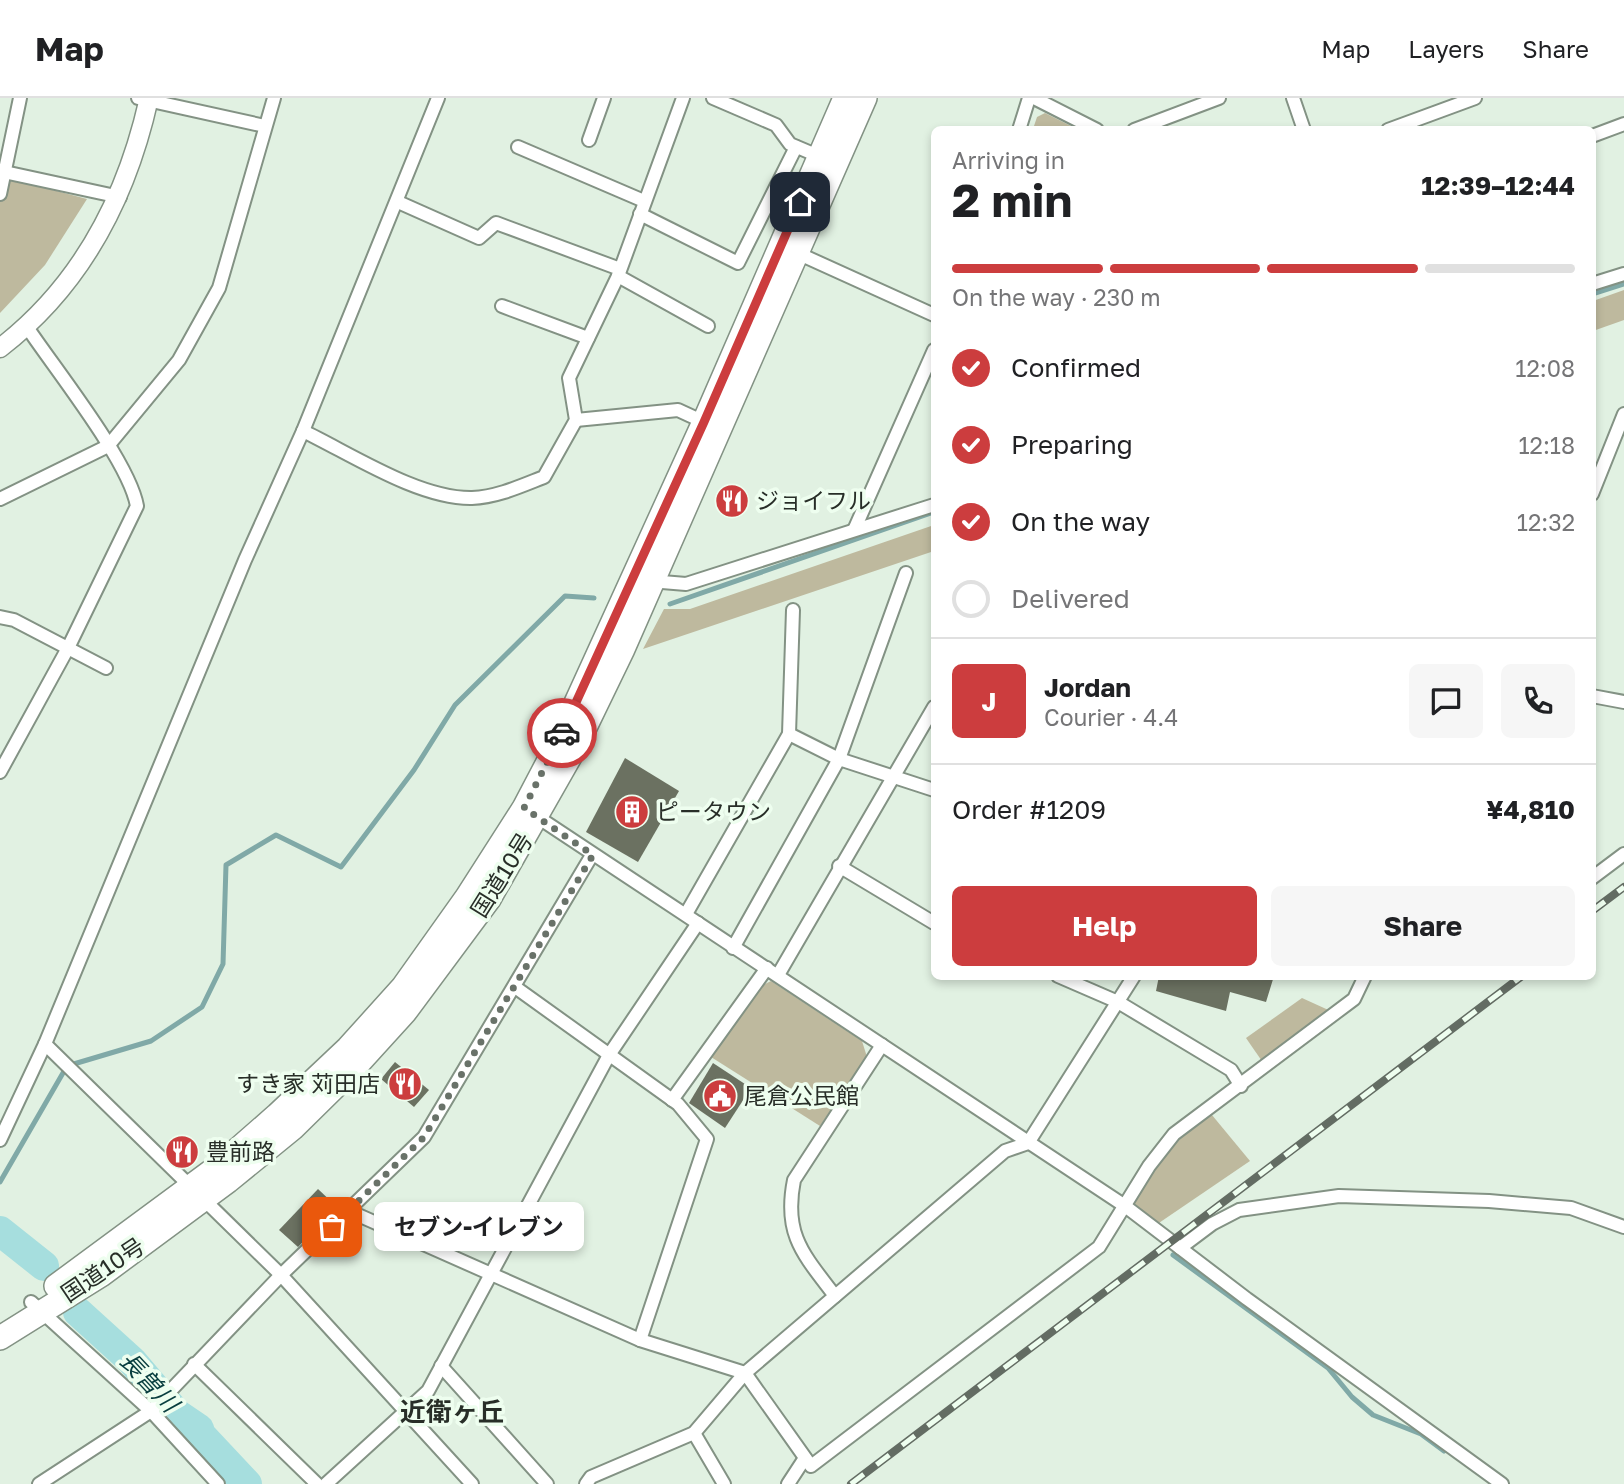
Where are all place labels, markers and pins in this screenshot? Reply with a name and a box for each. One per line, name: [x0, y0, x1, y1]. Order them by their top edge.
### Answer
pin: [770, 172, 830, 232]
restaurant icon: ジョイフル: [713, 482, 751, 520]
place label: ジョイフル: [756, 486, 871, 514]
building icon: ピータウン: [613, 793, 651, 831]
place label: ピータウン: [656, 797, 771, 825]
restaurant icon: すき家 苅田店: [386, 1065, 424, 1103]
place label: すき家 苅田店: [236, 1069, 380, 1097]
public building icon: 尾倉公民館: [701, 1077, 739, 1115]
place label: 尾倉公民館: [744, 1081, 859, 1109]
restaurant icon: 豊前路: [163, 1133, 201, 1171]
place label: 豊前路: [206, 1137, 275, 1165]
pin: [302, 1197, 362, 1257]
callout: セブン-イレブン: [374, 1202, 584, 1252]

